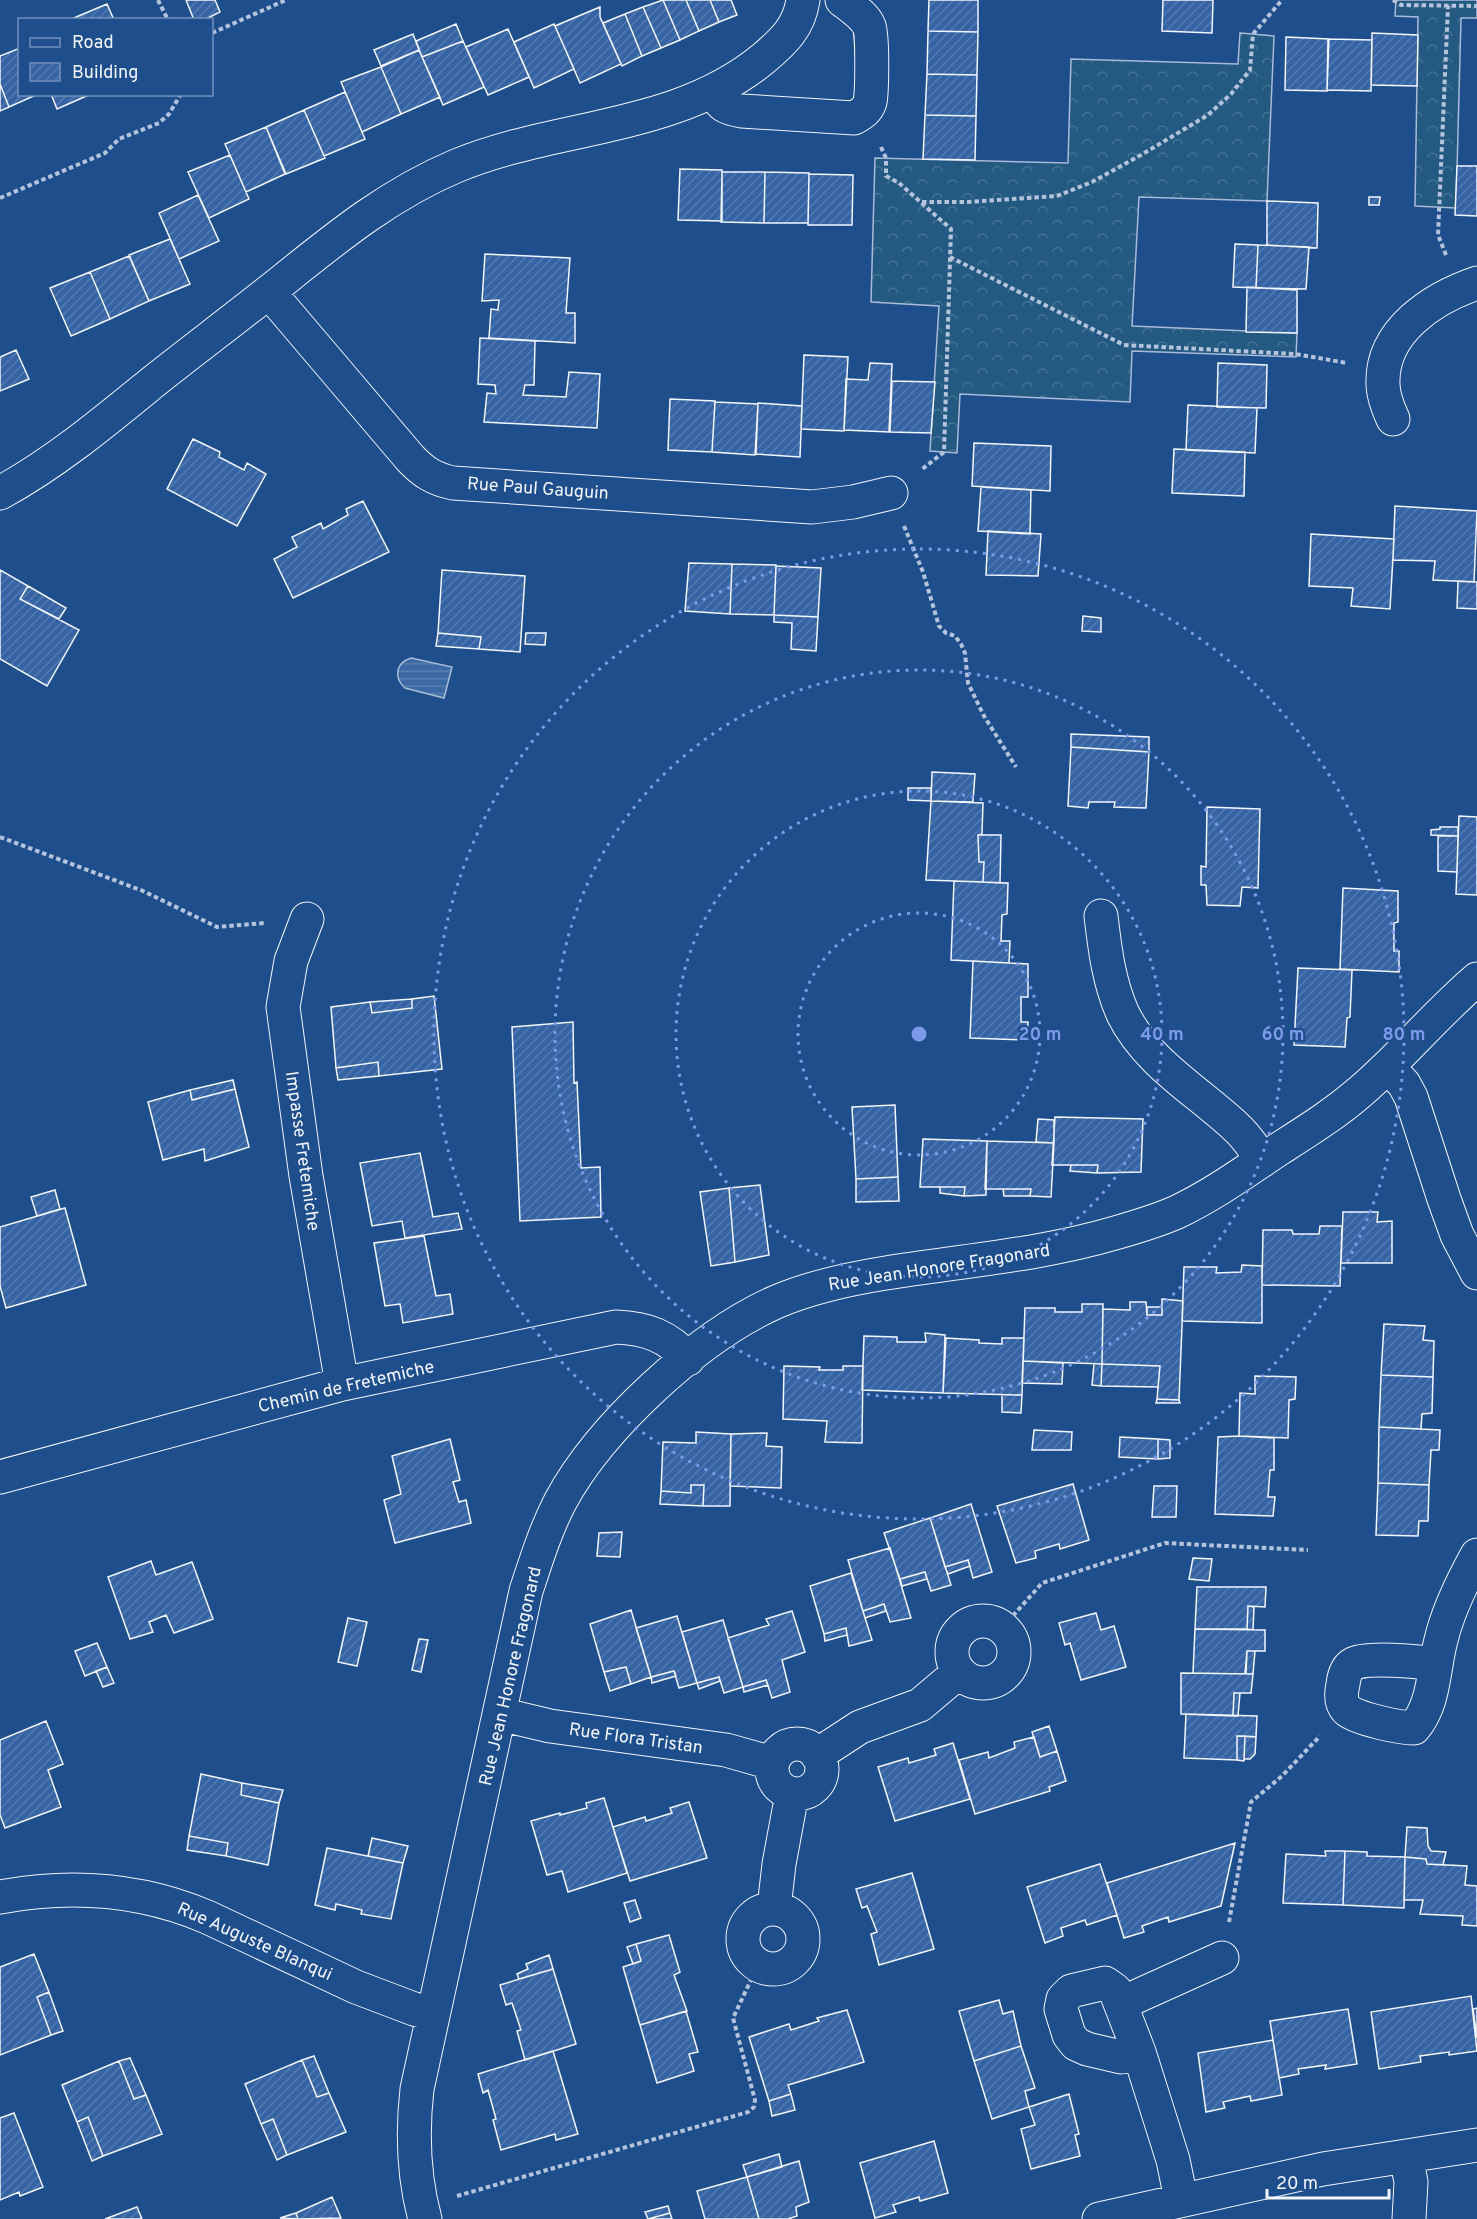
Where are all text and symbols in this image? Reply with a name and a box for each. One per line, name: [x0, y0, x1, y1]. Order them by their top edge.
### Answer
legend: [18, 18, 213, 96]
text: Road: [72, 32, 114, 55]
text: Building: [72, 62, 138, 85]
street label: Rue Paul Gauguin: [466, 473, 610, 506]
centre of rings: [909, 1024, 929, 1044]
text: 20 m: [1018, 1024, 1062, 1047]
text: 40 m: [1140, 1024, 1184, 1047]
text: 60 m: [1261, 1024, 1305, 1047]
text: 80 m: [1382, 1024, 1426, 1047]
street label: Impasse Fretemiche: [279, 1070, 324, 1233]
street label: Rue Jean Honore Fragonard: [827, 1240, 1052, 1297]
street label: Chemin de Fretemiche: [256, 1356, 437, 1419]
street label: Rue Jean Honore Fragonard: [475, 1564, 548, 1788]
street label: Rue Flora Tristan: [567, 1719, 704, 1760]
street label: Rue Auguste Blanqui: [173, 1898, 336, 1987]
scale bar: [1267, 2162, 1388, 2200]
text: 20 m: [1276, 2173, 1318, 2196]

